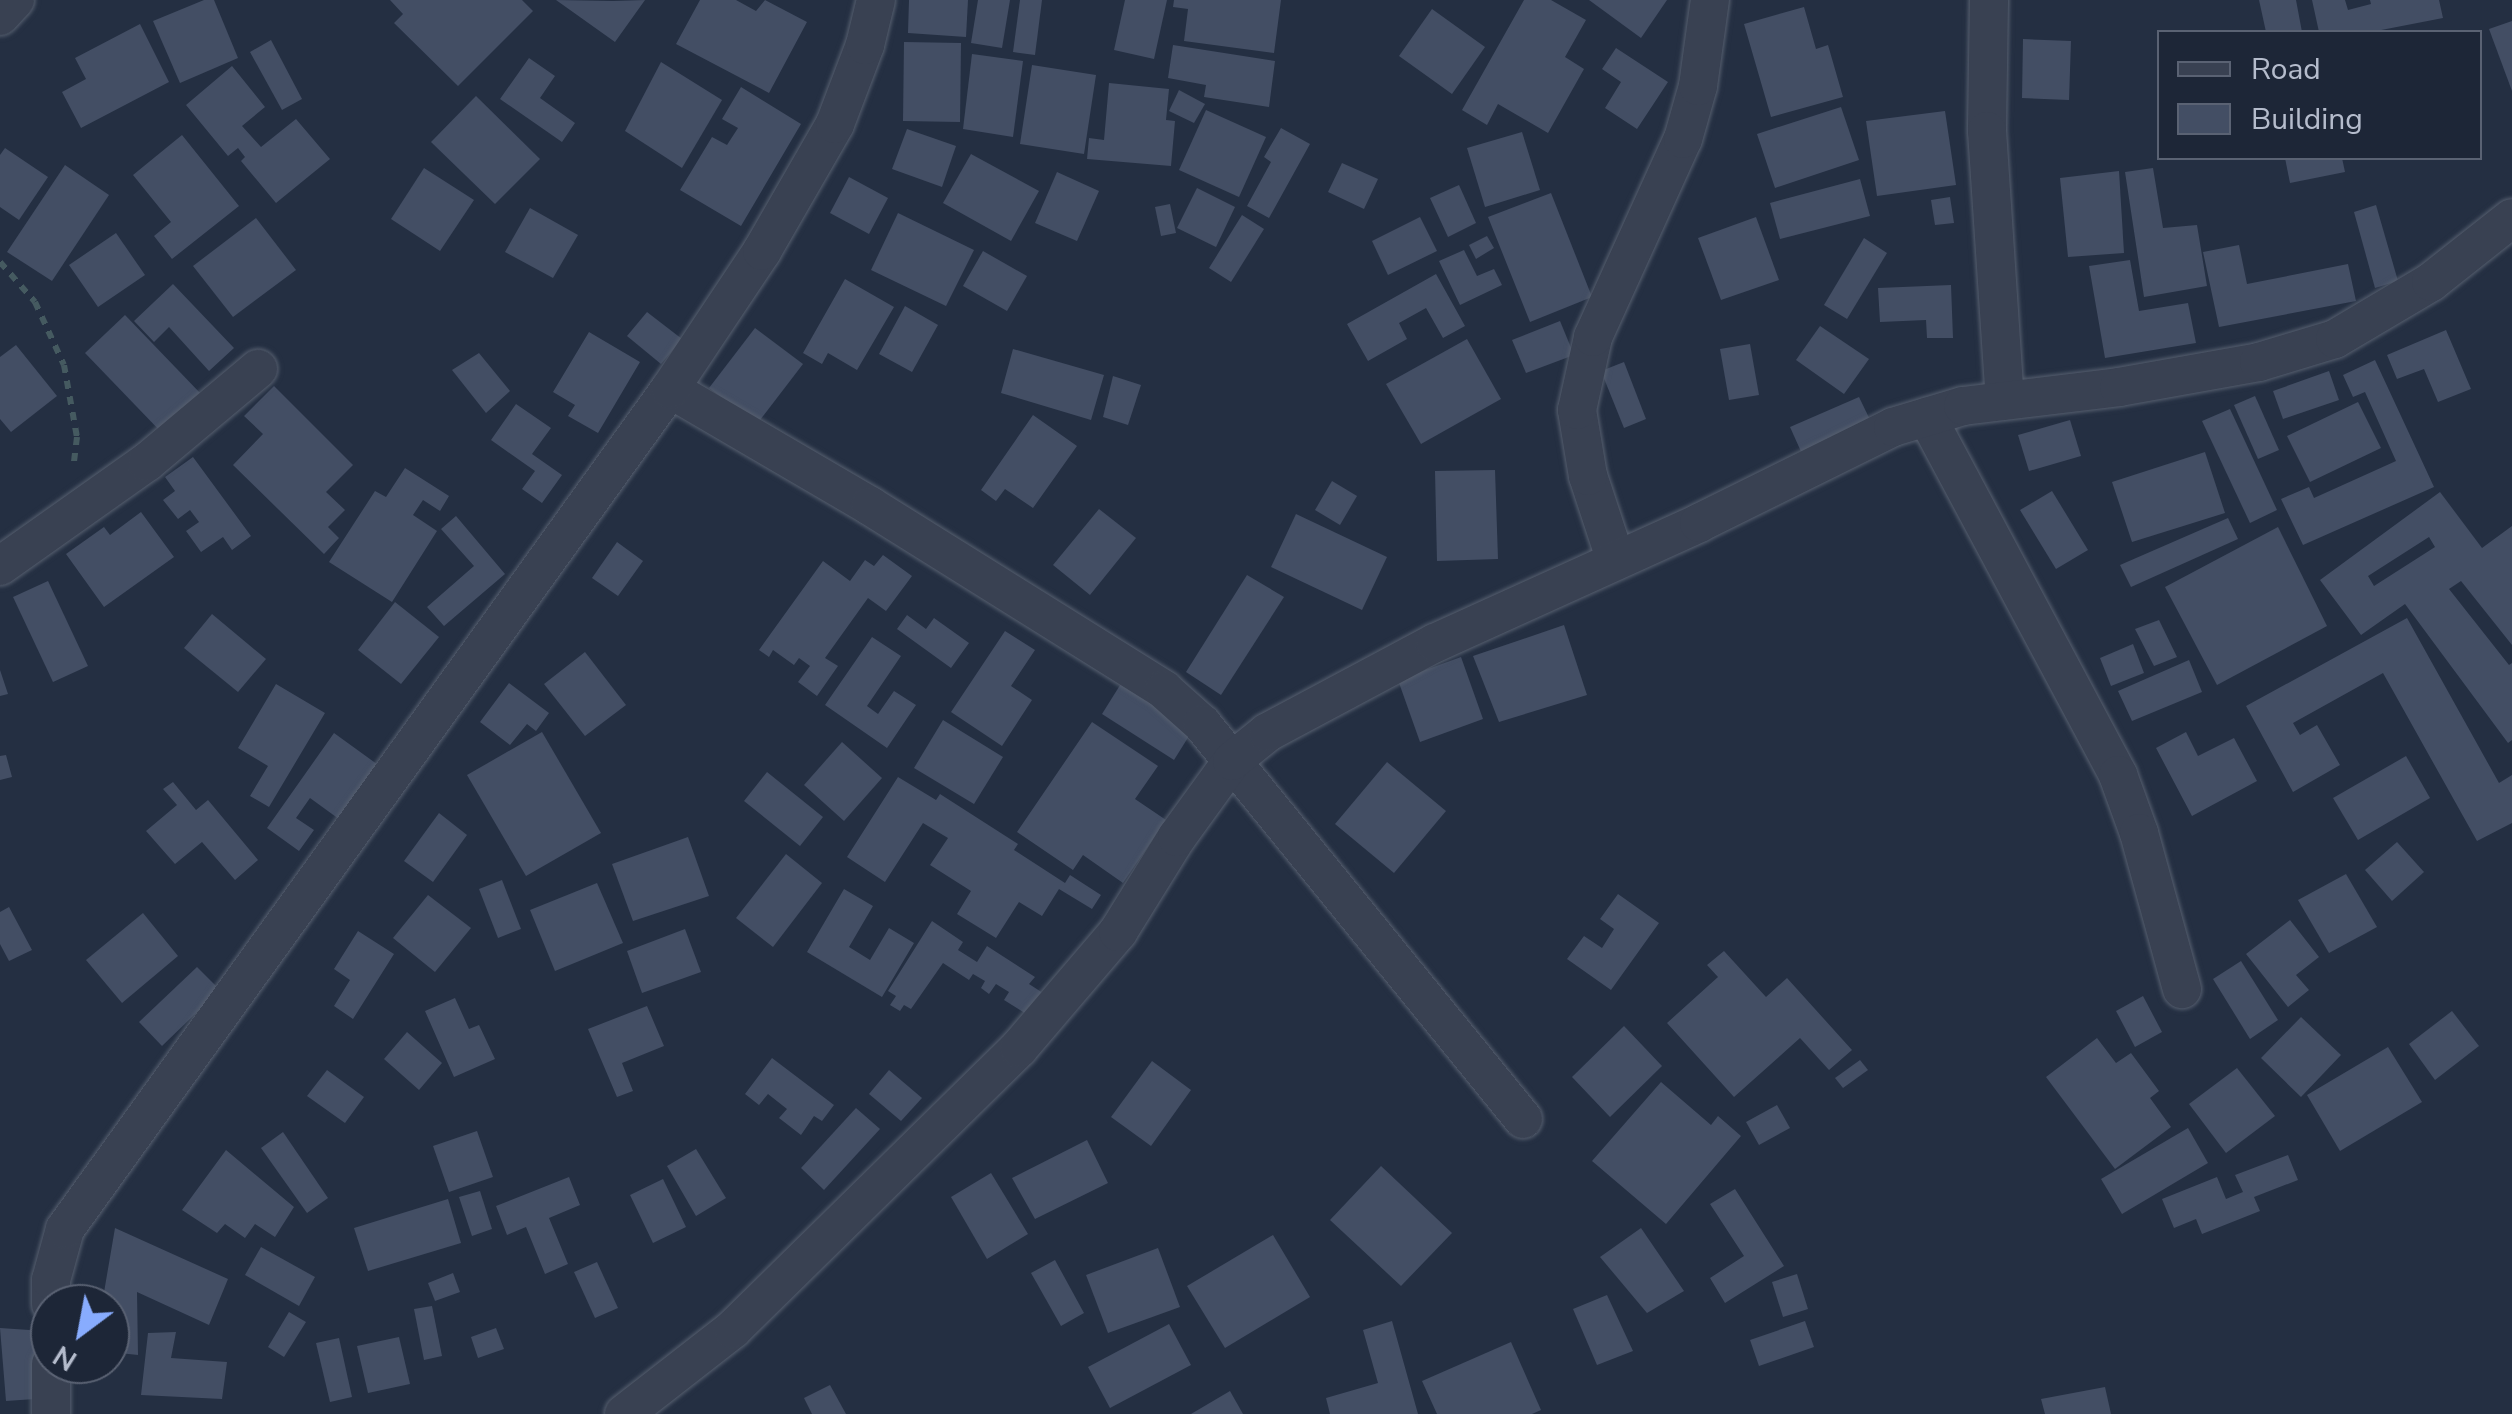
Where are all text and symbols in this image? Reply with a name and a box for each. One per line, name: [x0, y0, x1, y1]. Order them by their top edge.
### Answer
legend: [2157, 30, 2482, 160]
text: Road: [2251, 49, 2321, 90]
text: Building: [2251, 99, 2363, 140]
north arrow: [30, 1284, 130, 1384]
text: N: [46, 1336, 84, 1379]

